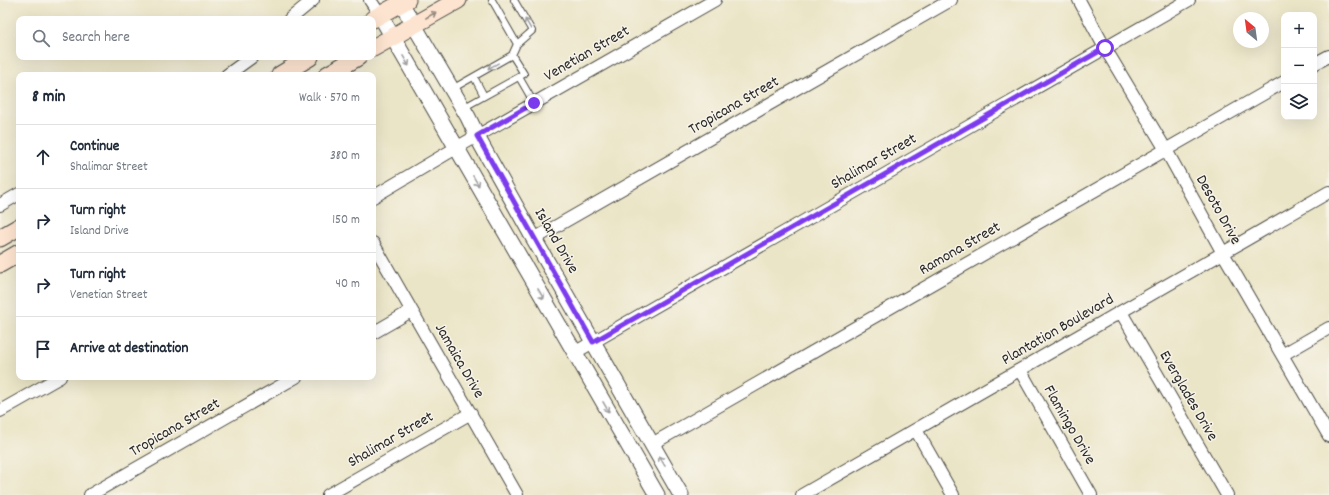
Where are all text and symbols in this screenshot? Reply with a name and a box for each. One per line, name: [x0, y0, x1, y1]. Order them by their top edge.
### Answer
one-way arrow: [425, 10, 437, 18]
north arrow: [1233, 12, 1269, 48]
map controls: [1281, 12, 1317, 120]
button: +: [1281, 12, 1317, 48]
search box: [16, 16, 376, 60]
one-way arrow: [524, 18, 531, 30]
street label: Venetian Street: [540, 20, 634, 88]
icon: search: [30, 27, 52, 49]
text: Search here: [62, 27, 130, 49]
route start: [1096, 39, 1114, 57]
button: −: [1281, 48, 1317, 84]
one-way arrow: [403, 55, 411, 67]
one-way arrow: [487, 62, 499, 70]
street label: Tropicana Street: [684, 71, 784, 141]
button: layers: [1281, 84, 1317, 120]
text: 8 min: [32, 86, 65, 110]
text: Walk · 570 m: [299, 89, 360, 108]
route end: [525, 94, 543, 112]
street label: Shalimar Street: [827, 128, 921, 196]
text: Continue: [70, 136, 119, 158]
icon: ahead: [32, 146, 54, 168]
text: 380 m: [330, 147, 360, 166]
text: Shalimar Street: [70, 158, 148, 177]
street label: Desoto Drive: [1189, 171, 1247, 249]
one-way arrow: [472, 175, 480, 187]
text: Turn right: [70, 200, 126, 222]
street label: Island Drive: [528, 204, 584, 278]
icon: right: [32, 210, 54, 232]
text: 150 m: [332, 211, 360, 230]
street label: Ramona Street: [915, 216, 1005, 282]
text: Island Drive: [70, 222, 129, 241]
text: Turn right: [70, 264, 126, 286]
icon: right: [32, 274, 54, 296]
text: 40 m: [336, 275, 360, 294]
text: Venetian Street: [70, 286, 148, 305]
one-way arrow: [537, 288, 545, 300]
street label: Plantation Boulevard: [997, 288, 1119, 372]
street label: Jamaica Drive: [428, 319, 490, 403]
icon: arrive: [32, 338, 54, 360]
text: Arrive at destination: [70, 338, 188, 360]
street label: Everglades Drive: [1153, 347, 1223, 445]
street label: Flamingo Drive: [1037, 381, 1101, 469]
street label: Tropicana Street: [125, 393, 225, 463]
one-way arrow: [602, 401, 610, 413]
street label: Shalimar Street: [344, 406, 438, 474]
one-way arrow: [657, 455, 665, 467]

